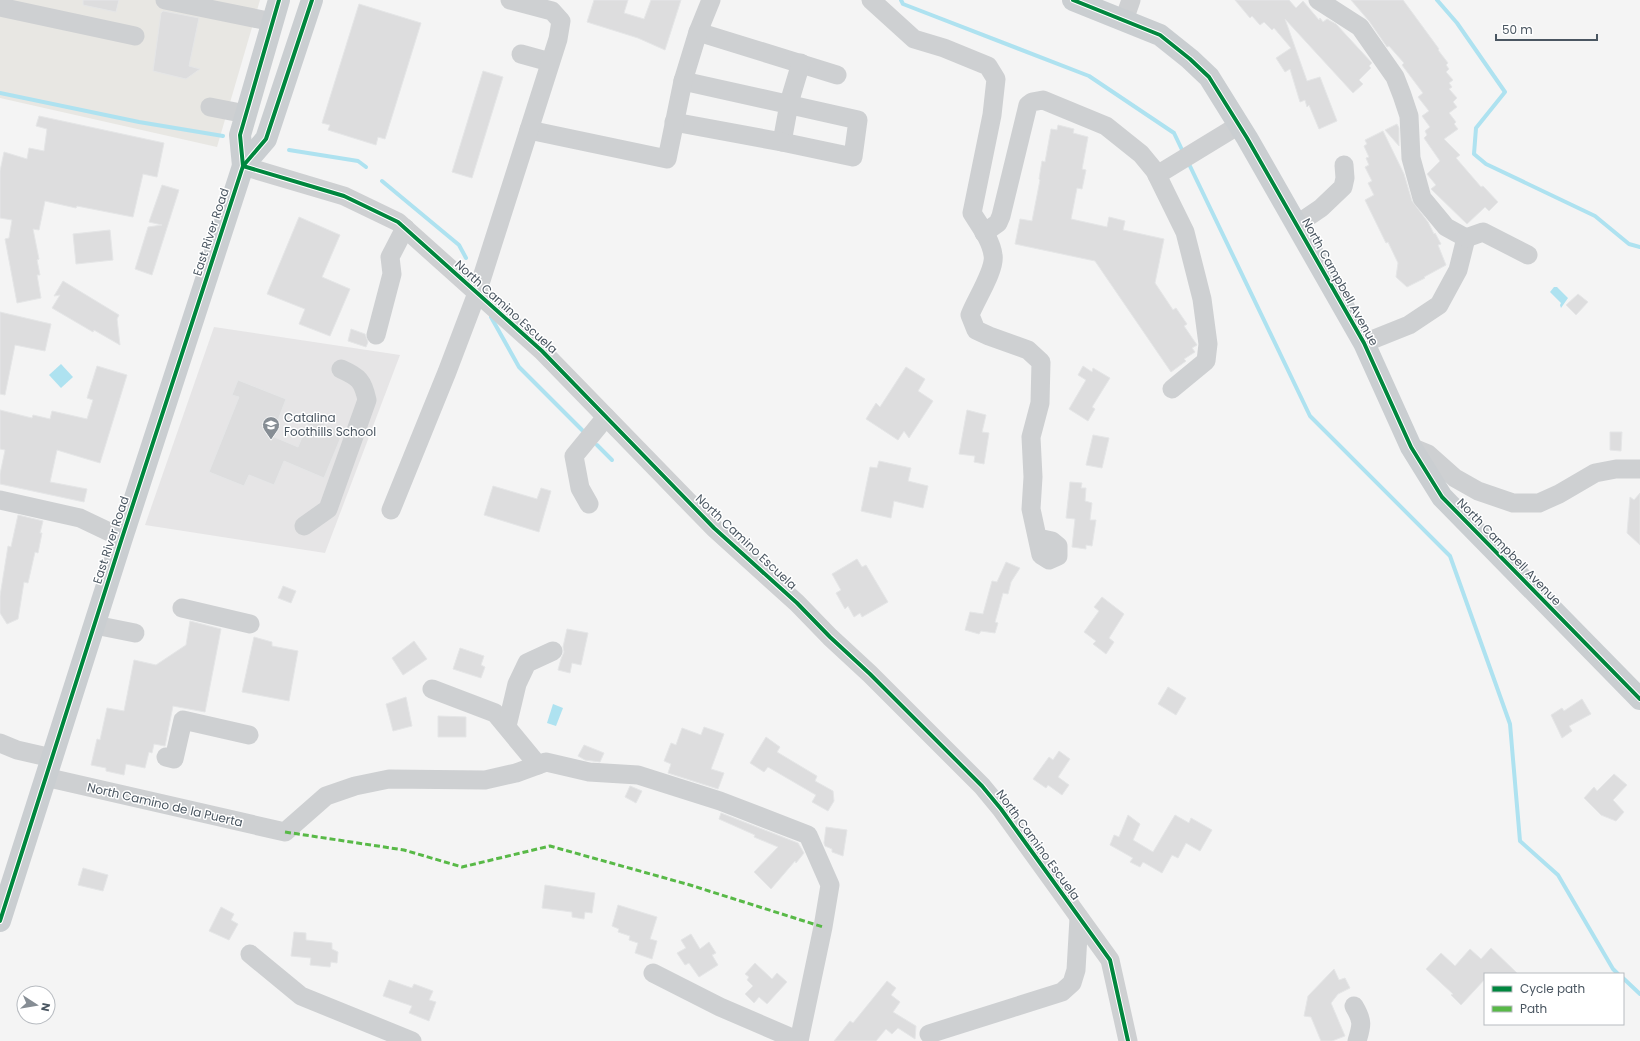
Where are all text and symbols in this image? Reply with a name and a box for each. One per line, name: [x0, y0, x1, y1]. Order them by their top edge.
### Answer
scale bar: [1496, 16, 1597, 42]
text: 50 m: [1502, 21, 1533, 38]
street label: East River Road: [188, 186, 233, 278]
street label: North Campbell Avenue: [1298, 215, 1383, 349]
street label: North Camino Escuela: [451, 256, 561, 357]
place label: Catalina Foothills School: [284, 409, 376, 440]
school or university icon: Catalina Foothills School: [261, 415, 281, 440]
street label: North Camino Escuela: [692, 490, 801, 593]
street label: East River Road: [88, 494, 133, 586]
street label: North Campbell Avenue: [1453, 494, 1565, 609]
street label: North Camino de la Puerta: [86, 778, 245, 831]
street label: North Camino Escuela: [992, 786, 1084, 904]
legend: [1484, 973, 1624, 1025]
text: Cycle path: [1520, 980, 1585, 997]
north arrow: [16, 985, 56, 1025]
text: Path: [1520, 1000, 1547, 1017]
text: N: [37, 1001, 54, 1013]

